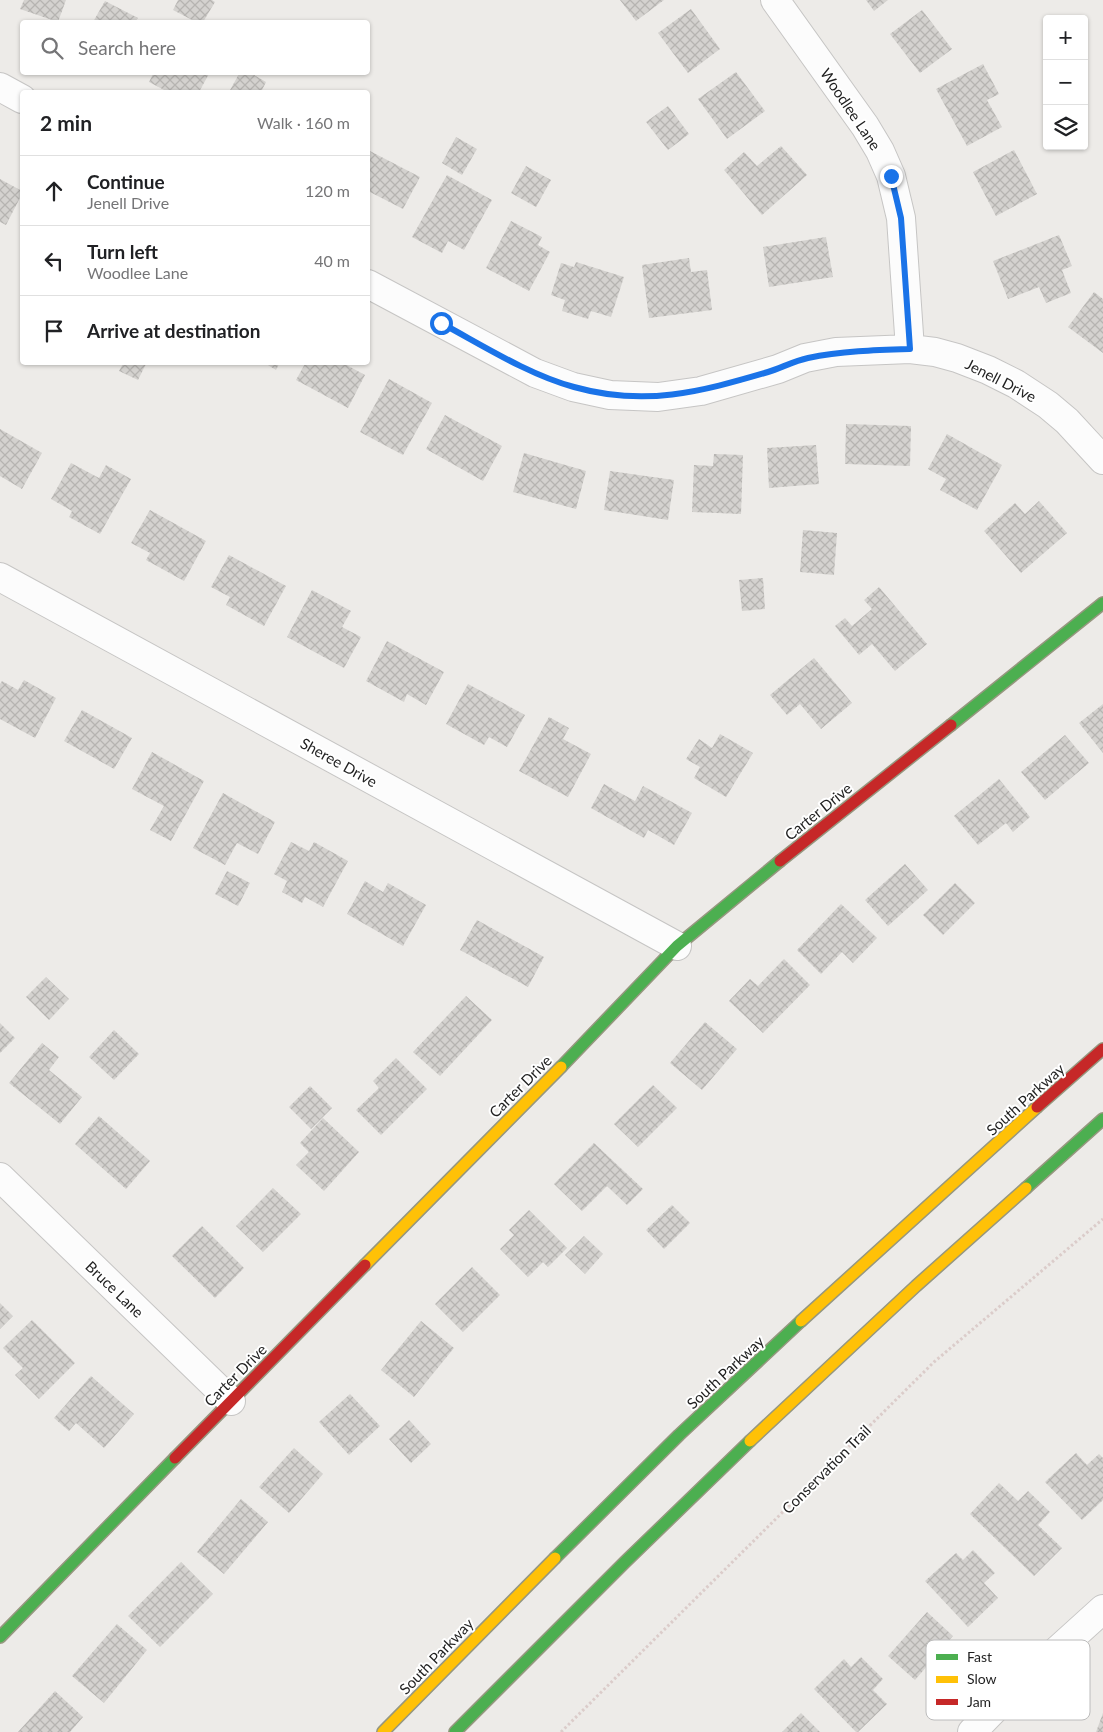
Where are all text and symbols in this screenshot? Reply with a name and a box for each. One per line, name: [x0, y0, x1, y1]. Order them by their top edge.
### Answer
map controls: [1043, 15, 1088, 150]
button: +: [1043, 15, 1088, 60]
search box: [20, 20, 370, 75]
icon: search: [38, 34, 66, 62]
text: Search here: [78, 36, 176, 59]
button: −: [1043, 60, 1088, 105]
street label: Woodlee Lane: [817, 65, 885, 153]
button: layers: [1043, 105, 1088, 150]
text: 2 min: [40, 110, 92, 135]
text: Walk · 160 m: [257, 113, 350, 132]
route end: [880, 165, 903, 188]
text: Continue: [87, 170, 165, 193]
icon: ahead: [40, 177, 68, 205]
text: 120 m: [305, 181, 350, 200]
text: Jenell Drive: [87, 193, 169, 212]
text: Turn left: [87, 240, 158, 263]
icon: left: [40, 247, 68, 275]
text: 40 m: [314, 251, 350, 270]
text: Woodlee Lane: [87, 263, 188, 282]
route start: [430, 312, 453, 335]
icon: arrive: [40, 317, 68, 345]
text: Arrive at destination: [87, 319, 260, 342]
street label: Jenell Drive: [963, 355, 1039, 406]
street label: Sheree Drive: [298, 734, 381, 790]
street label: Carter Drive: [781, 778, 855, 843]
street label: Carter Drive: [485, 1051, 555, 1121]
street label: South Parkway: [982, 1059, 1068, 1139]
street label: Bruce Lane: [82, 1257, 148, 1321]
street label: South Parkway: [683, 1332, 767, 1412]
street label: Carter Drive: [200, 1340, 270, 1410]
street label: Conservation Trail: [778, 1421, 874, 1517]
street label: South Parkway: [395, 1614, 477, 1698]
legend: [926, 1640, 1090, 1720]
text: Fast: [967, 1648, 992, 1665]
text: Slow: [967, 1670, 997, 1687]
text: Jam: [967, 1693, 991, 1710]

